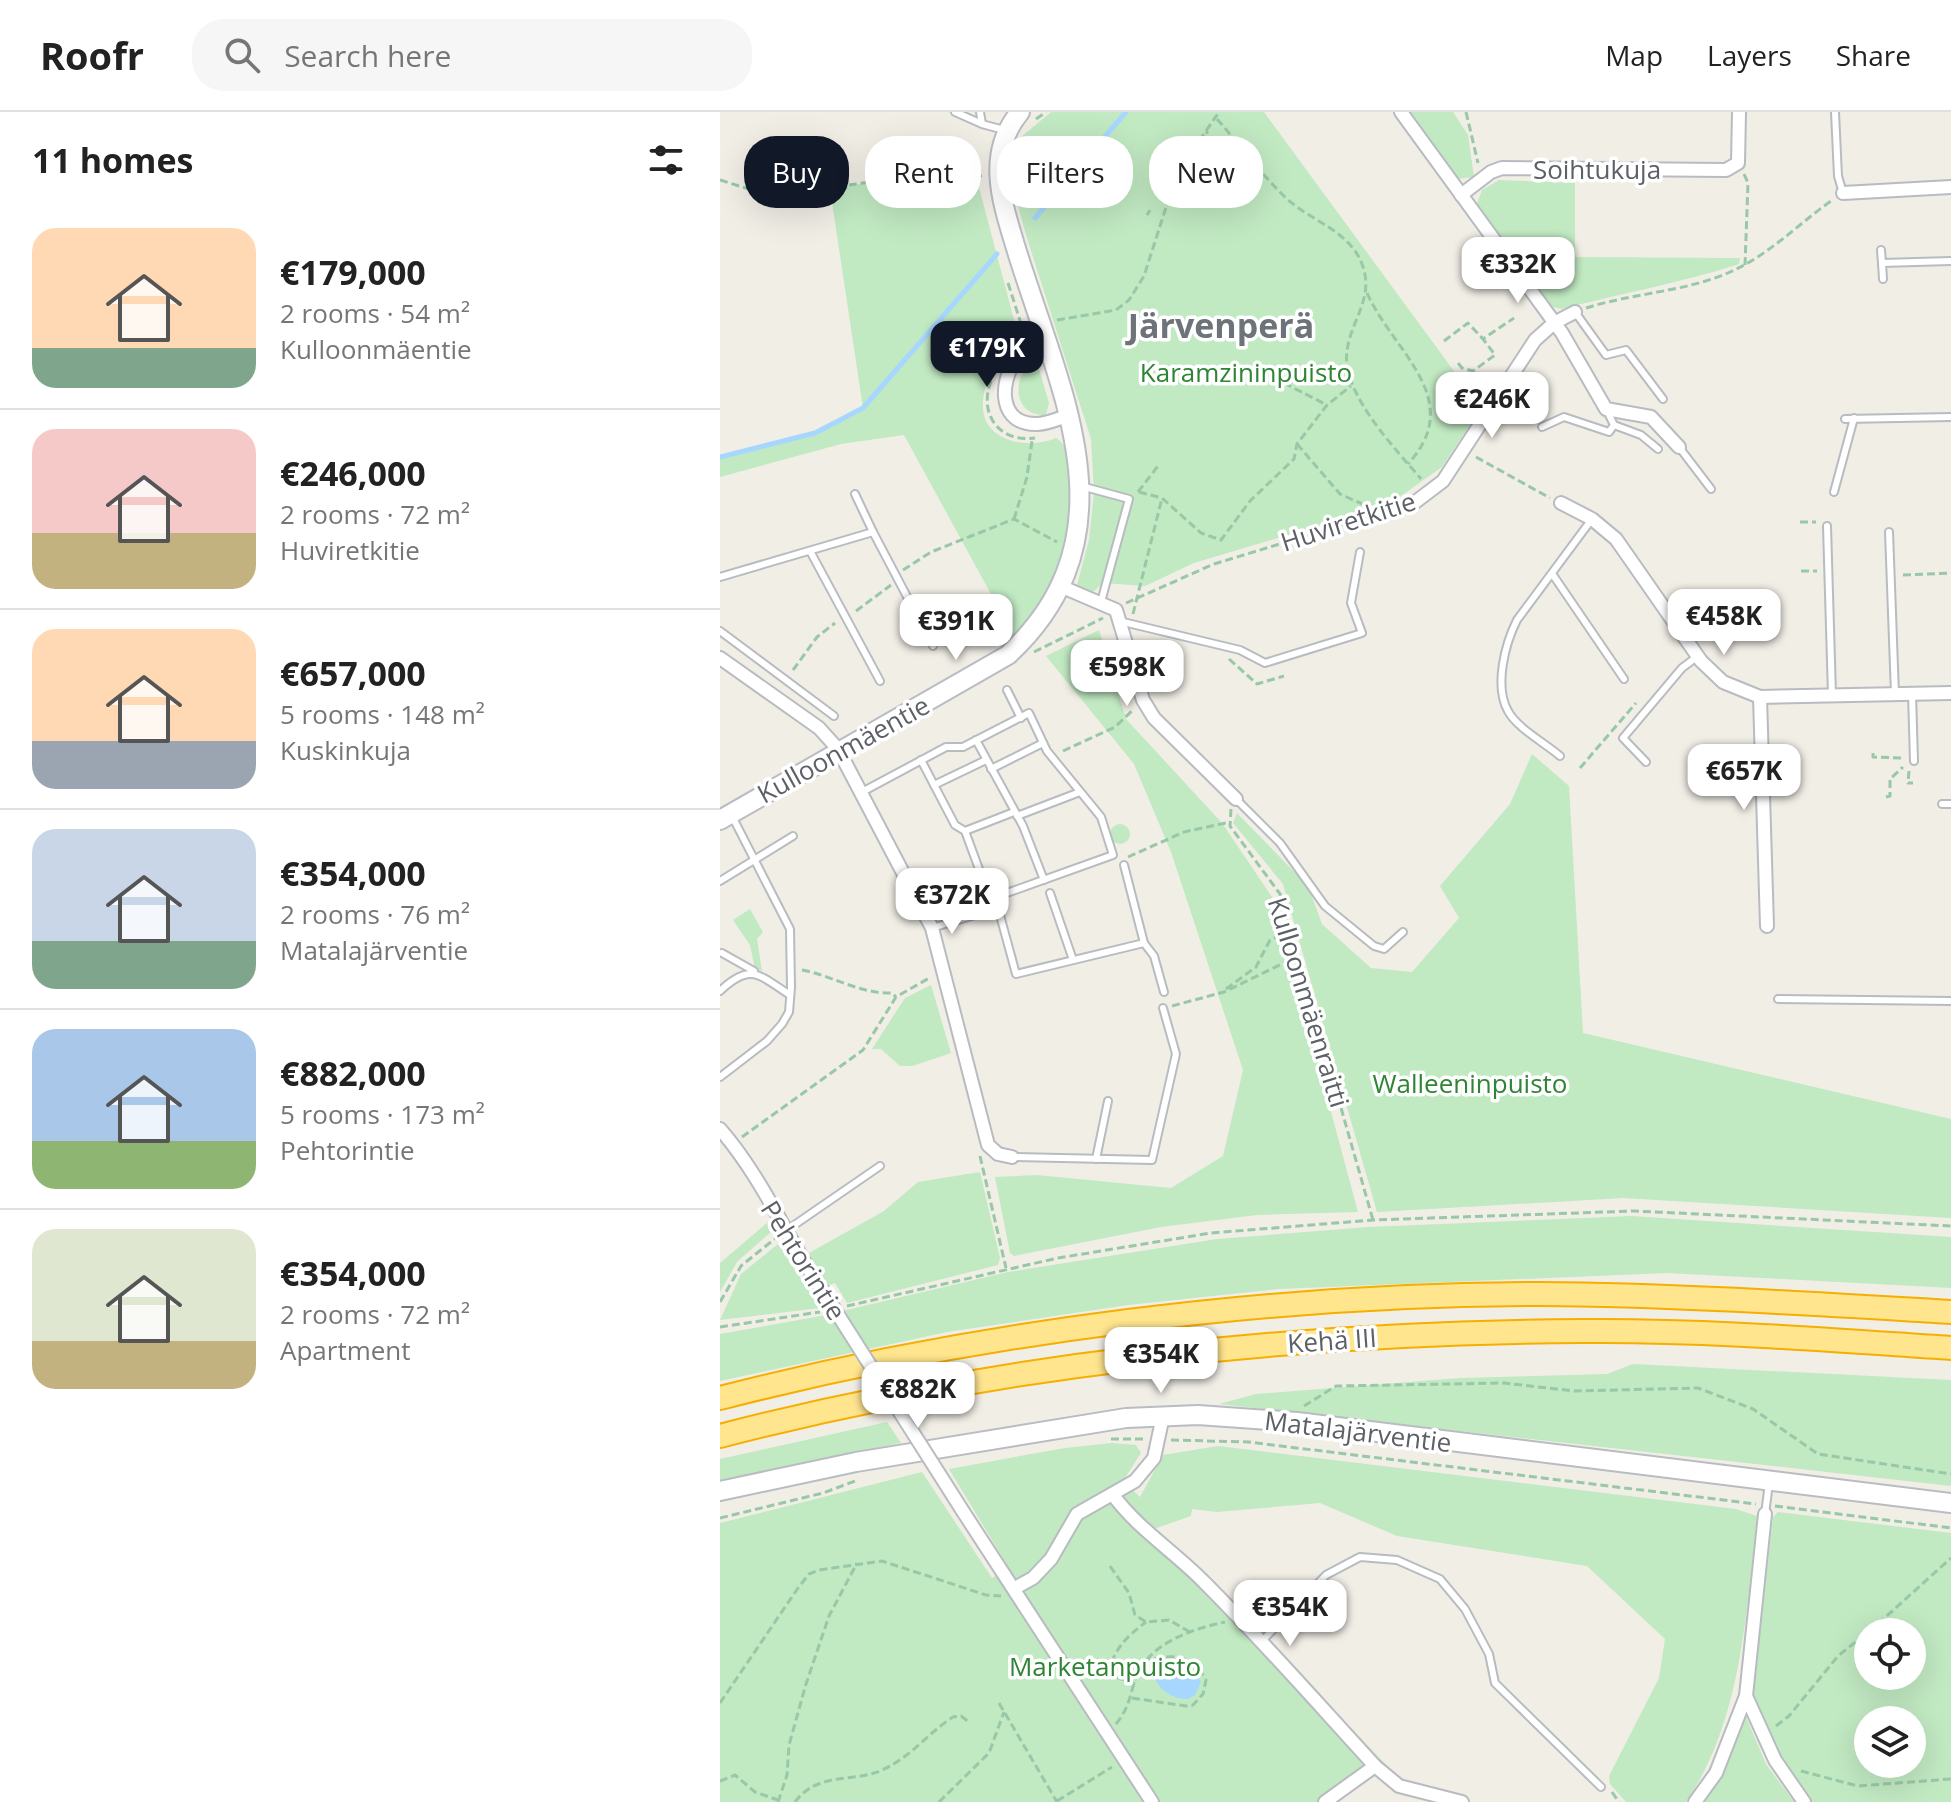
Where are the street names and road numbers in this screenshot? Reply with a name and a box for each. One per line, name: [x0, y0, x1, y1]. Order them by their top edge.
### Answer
street label: Soihtukuja: [1533, 151, 1661, 187]
street label: Huviretkitie: [1276, 482, 1420, 560]
street label: Kulloonmäentie: [750, 687, 936, 811]
street label: Kulloonmäenraitti: [1260, 892, 1358, 1112]
street label: Pehtorintie: [753, 1193, 855, 1327]
street label: Kehä III: [1286, 1319, 1378, 1361]
street label: Matalajärventie: [1262, 1402, 1454, 1460]

